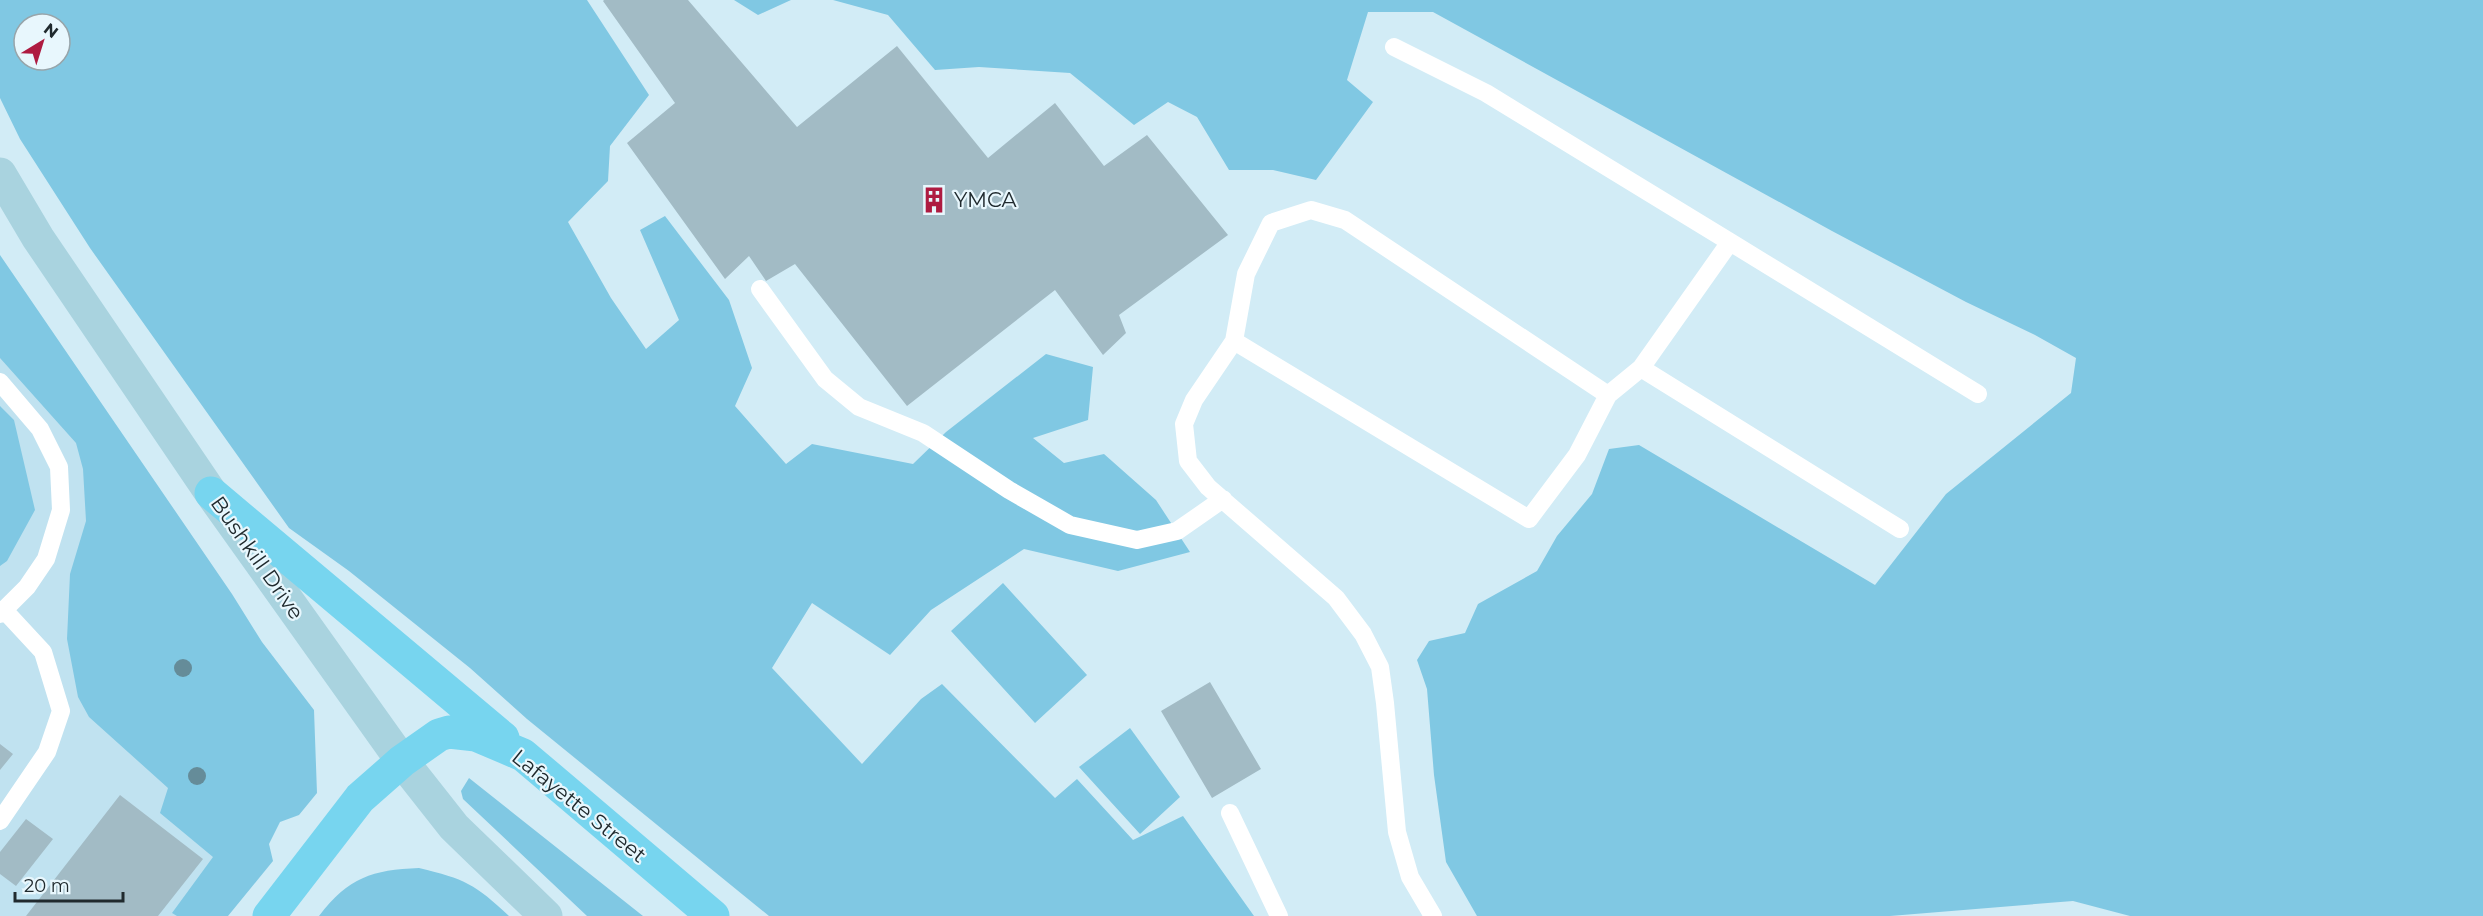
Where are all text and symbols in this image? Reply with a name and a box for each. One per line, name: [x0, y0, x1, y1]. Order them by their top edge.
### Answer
north arrow: [12, 12, 72, 72]
text: N: [40, 19, 62, 42]
building icon: YMCA: [919, 185, 949, 215]
place label: YMCA: [954, 187, 1018, 212]
street label: Bushkill Drive: [206, 491, 309, 624]
street label: Lafayette Street: [507, 744, 651, 867]
scale bar: [15, 865, 123, 903]
text: 20 m: [24, 875, 70, 897]

